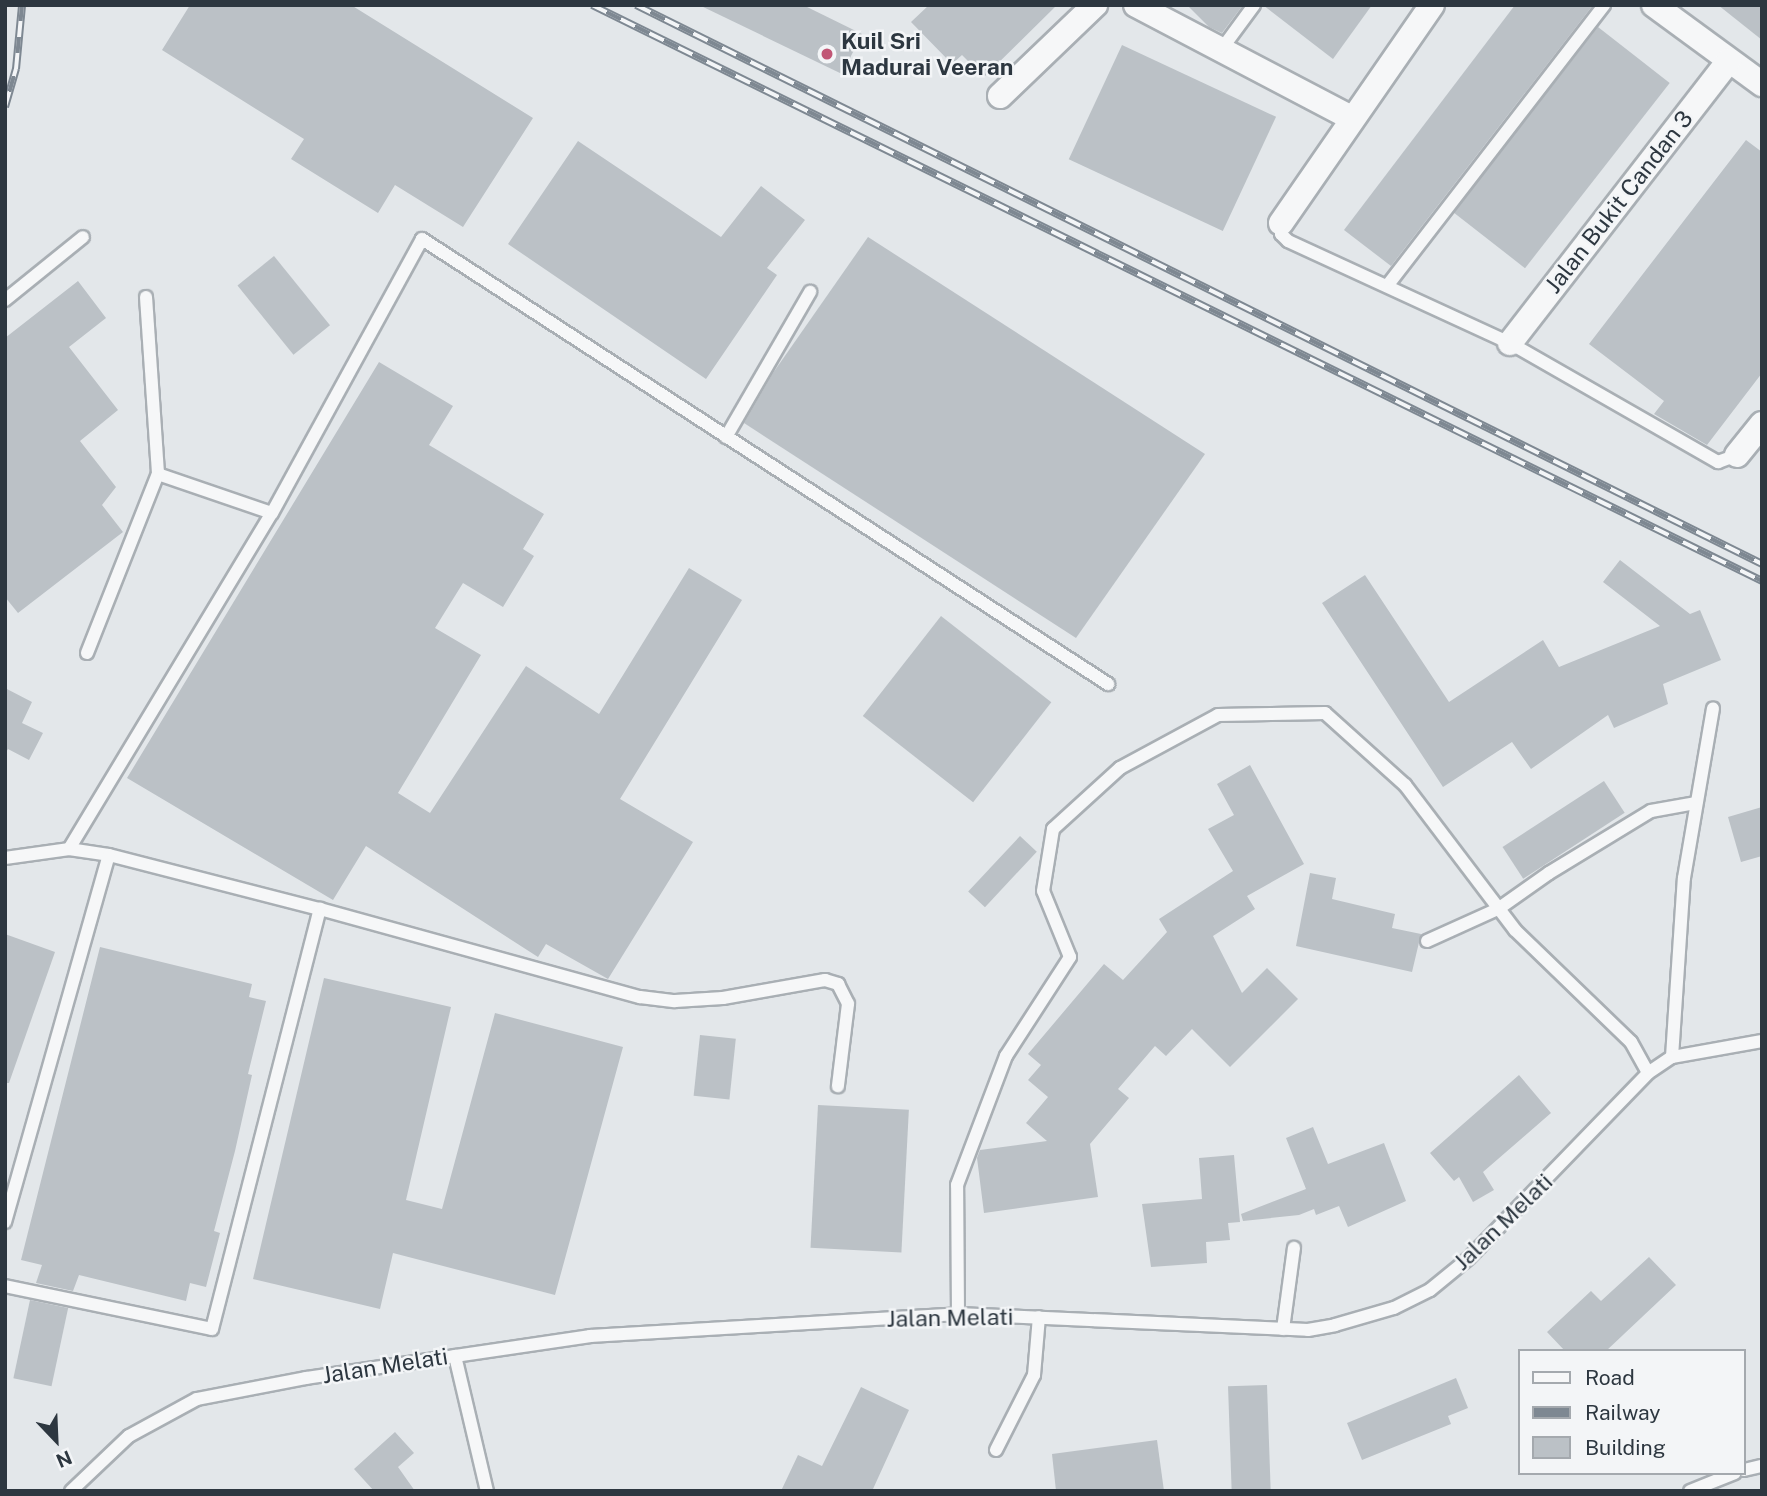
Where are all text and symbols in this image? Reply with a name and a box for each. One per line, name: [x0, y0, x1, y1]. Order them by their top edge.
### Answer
place label: Kuil Sri Madurai Veeran: [841, 27, 1014, 81]
marker: Kuil Sri Madurai Veeran: [819, 46, 835, 62]
street label: Jalan Bukit Candan 3: [1539, 105, 1699, 299]
street label: Jalan Melati: [1448, 1168, 1558, 1276]
street label: Jalan Melati: [886, 1303, 1014, 1333]
street label: Jalan Melati: [320, 1342, 450, 1390]
legend: [1518, 1349, 1746, 1475]
text: Road: [1585, 1365, 1635, 1390]
text: Railway: [1585, 1400, 1661, 1425]
north arrow: [21, 1405, 91, 1475]
text: Building: [1585, 1435, 1666, 1460]
text: N: [53, 1446, 75, 1472]

